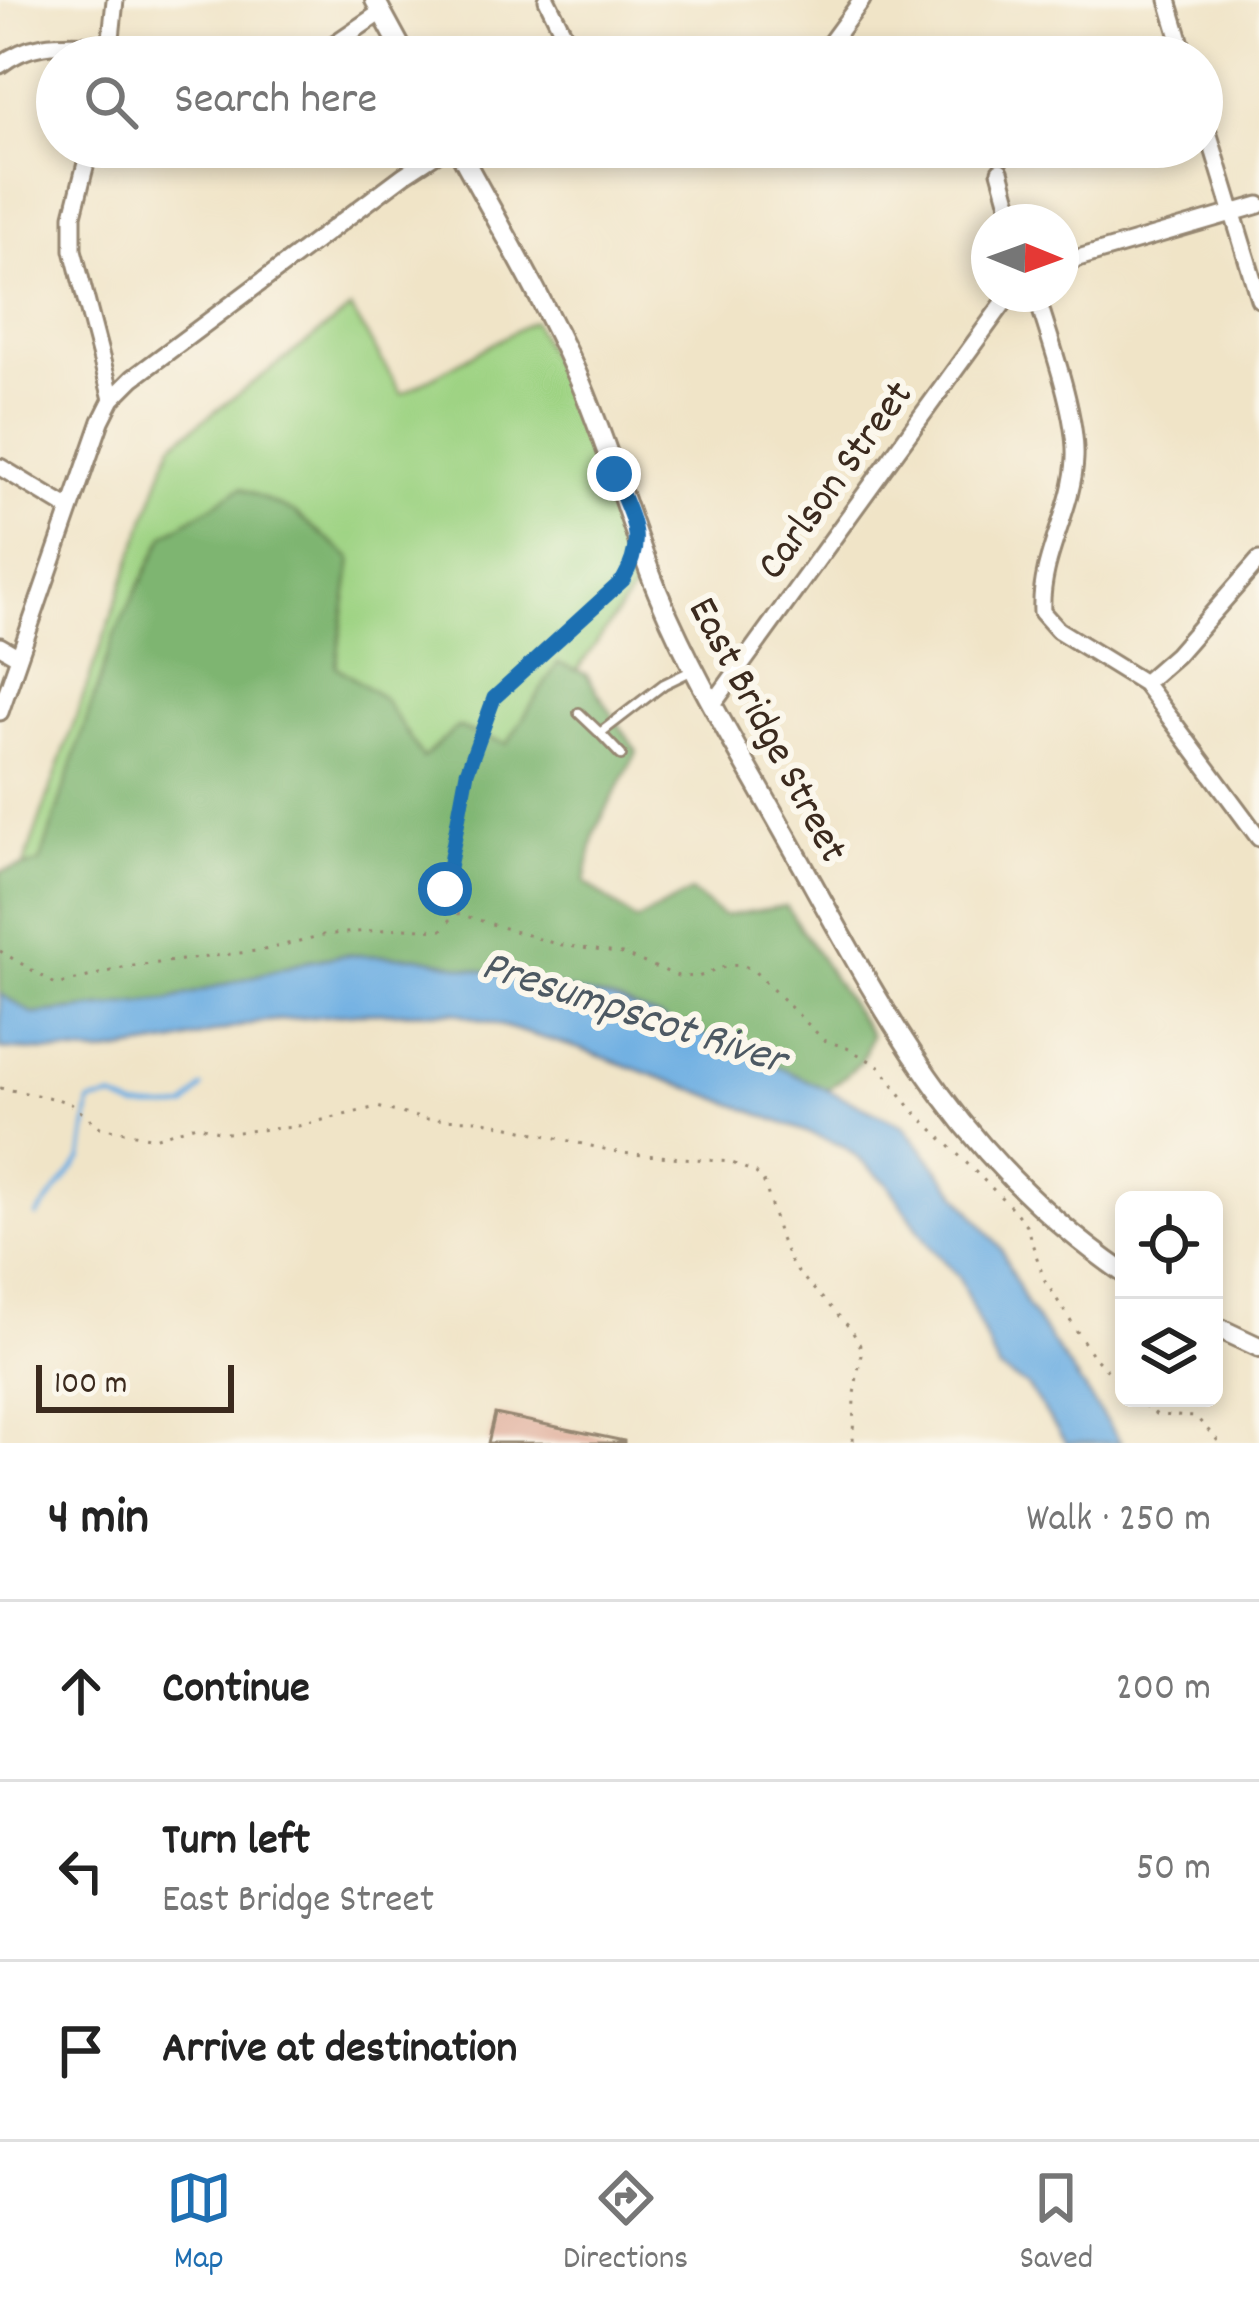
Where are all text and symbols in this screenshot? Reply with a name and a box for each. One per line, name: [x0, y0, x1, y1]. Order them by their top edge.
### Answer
search box: [36, 36, 1223, 168]
icon: search: [78, 69, 144, 135]
text: Search here: [174, 70, 377, 134]
north arrow: [971, 204, 1079, 312]
street label: Carlson Street: [745, 370, 931, 594]
route end: [587, 447, 641, 501]
street label: East Bridge Street: [670, 588, 860, 875]
route start: [418, 862, 472, 916]
water label: Presumpscot River: [473, 936, 797, 1096]
map controls: [1115, 1191, 1223, 1407]
button: locate: [1115, 1191, 1223, 1299]
button: layers: [1115, 1299, 1223, 1407]
scale bar: [36, 1359, 234, 1412]
text: 100 m: [54, 1362, 127, 1409]
text: 4 min: [48, 1485, 149, 1557]
text: Walk · 250 m: [1026, 1494, 1211, 1549]
icon: ahead: [48, 1658, 114, 1724]
text: Continue: [162, 1659, 310, 1723]
text: 200 m: [1116, 1663, 1211, 1718]
text: Turn left: [162, 1811, 310, 1875]
icon: left: [48, 1838, 114, 1904]
text: 50 m: [1136, 1843, 1211, 1898]
text: East Bridge Street: [162, 1875, 434, 1930]
icon: arrive: [48, 2018, 114, 2084]
text: Arrive at destination: [162, 2019, 517, 2083]
tab: Map: [166, 2165, 232, 2284]
tab: Directions: [563, 2165, 688, 2284]
tab: Saved: [1020, 2165, 1093, 2284]

